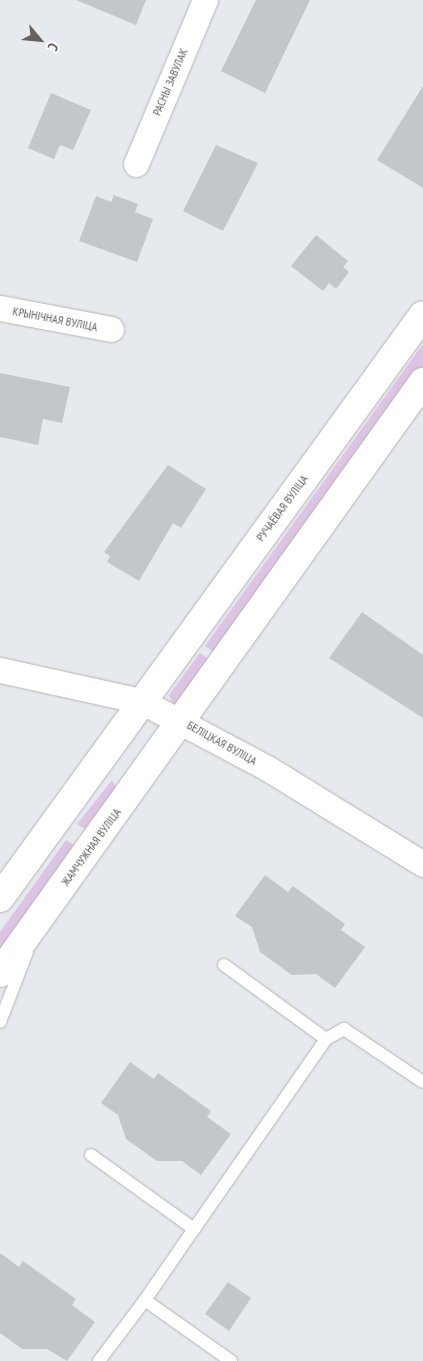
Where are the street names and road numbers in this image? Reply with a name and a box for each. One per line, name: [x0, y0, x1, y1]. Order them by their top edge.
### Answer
street label: РАСНЫ ЗАВУЛАК: [149, 46, 191, 118]
street label: КРЫНІЧНАЯ ВУЛІЦА: [11, 304, 99, 334]
street label: РУЧАЁВАЯ ВУЛІЦА: [253, 472, 311, 544]
street label: БЕЛІЦКАЯ ВУЛІЦА: [185, 718, 259, 768]
street label: ЖАМЧУЖНАЯ ВУЛІЦА: [58, 805, 124, 889]

